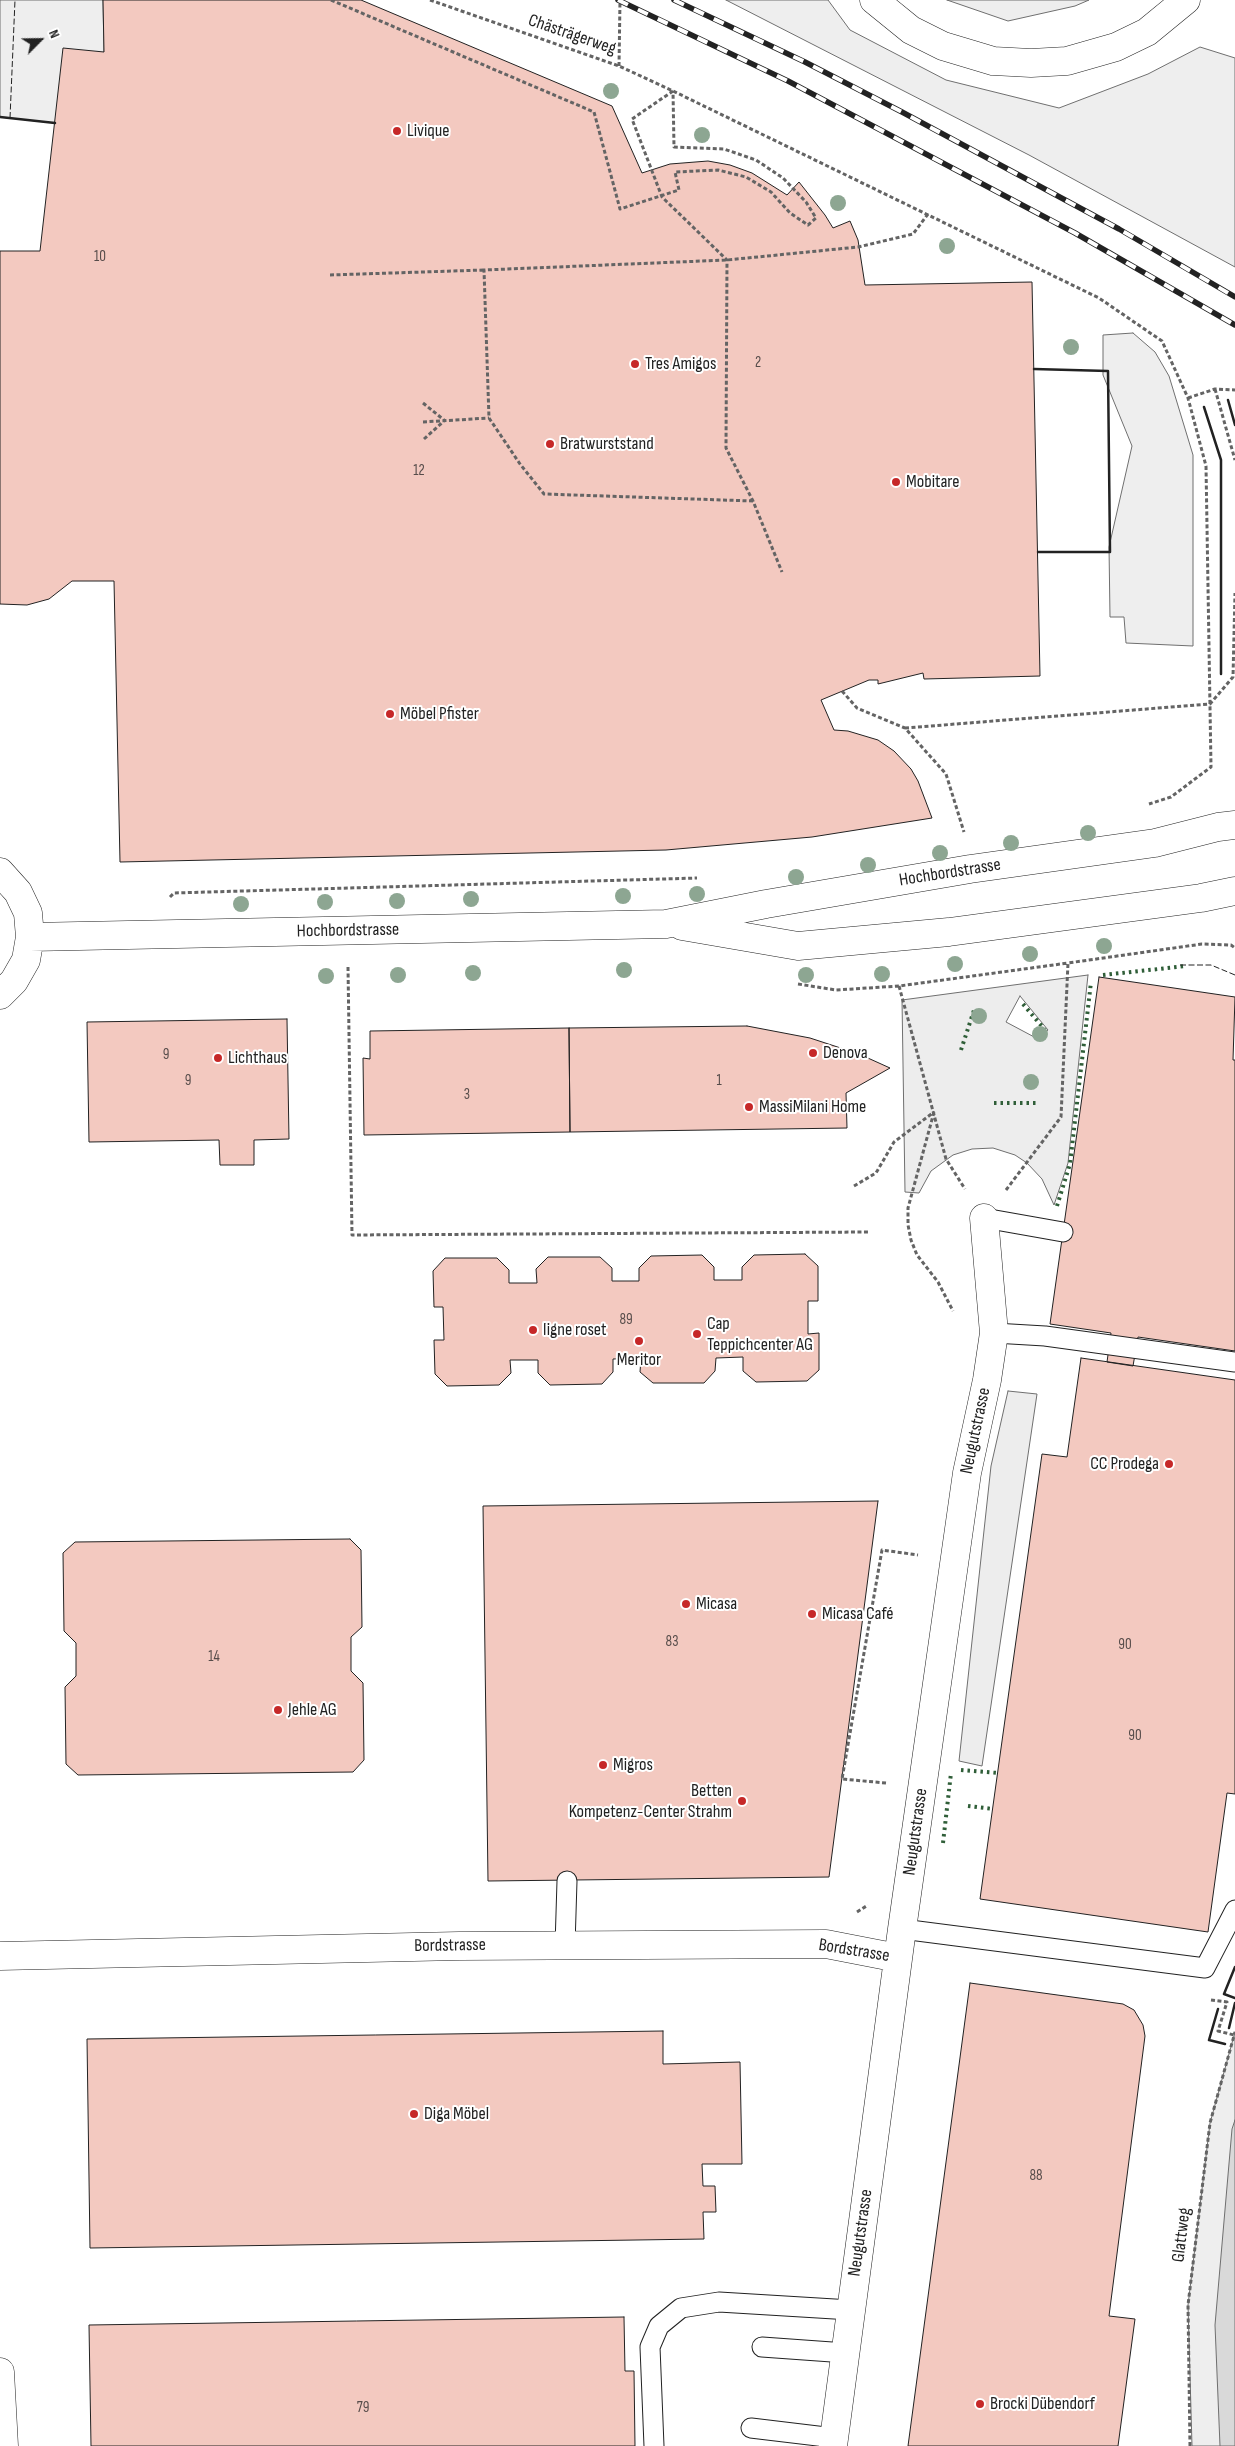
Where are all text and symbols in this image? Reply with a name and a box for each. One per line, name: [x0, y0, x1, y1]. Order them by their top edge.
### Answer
street label: Chästrägerweg: [525, 10, 619, 60]
north arrow: [15, 15, 65, 65]
text: N: [45, 27, 64, 41]
place label: Livique: [407, 120, 450, 142]
marker: Livique: [391, 125, 403, 137]
house number: 10: [94, 248, 106, 266]
place label: Tres Amigos: [645, 353, 716, 375]
house number: 2: [755, 354, 761, 372]
marker: Tres Amigos: [629, 358, 641, 370]
place label: Bratwurststand: [560, 433, 654, 455]
marker: Bratwurststand: [544, 438, 556, 450]
house number: 12: [413, 462, 425, 480]
place label: Mobitare: [906, 471, 959, 493]
marker: Mobitare: [890, 476, 902, 488]
place label: Möbel Pfister: [400, 703, 479, 725]
marker: Möbel Pfister: [384, 708, 396, 720]
street label: Hochbordstrasse: [898, 854, 1002, 892]
street label: Hochbordstrasse: [297, 919, 399, 943]
place label: Denova: [823, 1042, 868, 1064]
house number: 9: [163, 1046, 169, 1064]
place label: Lichthaus: [228, 1047, 287, 1069]
marker: Denova: [807, 1047, 819, 1059]
marker: Lichthaus: [212, 1052, 224, 1064]
house number: 9: [185, 1072, 191, 1090]
house number: 1: [716, 1072, 722, 1090]
house number: 3: [464, 1086, 470, 1104]
place label: MassiMilani Home: [759, 1096, 866, 1118]
marker: MassiMilani Home: [743, 1101, 755, 1113]
house number: 89: [619, 1311, 633, 1329]
place label: Cap Teppichcenter AG: [707, 1313, 813, 1356]
place label: ligne roset: [543, 1319, 607, 1341]
marker: ligne roset: [527, 1324, 539, 1336]
marker: Cap Teppichcenter AG: [691, 1328, 703, 1340]
marker: Meritor: [633, 1335, 645, 1347]
place label: Meritor: [617, 1349, 661, 1371]
street label: Neugutstrasse: [956, 1386, 996, 1476]
place label: CC Prodega: [1090, 1453, 1159, 1475]
marker: CC Prodega: [1163, 1458, 1175, 1470]
place label: Micasa: [696, 1593, 737, 1615]
marker: Micasa: [680, 1598, 692, 1610]
place label: Micasa Café: [822, 1603, 894, 1625]
marker: Micasa Café: [806, 1608, 818, 1620]
house number: 83: [666, 1633, 678, 1651]
house number: 90: [1118, 1636, 1132, 1654]
house number: 14: [208, 1648, 220, 1666]
place label: Jehle AG: [288, 1699, 337, 1721]
marker: Jehle AG: [272, 1704, 284, 1716]
house number: 90: [1128, 1727, 1142, 1745]
place label: Migros: [613, 1754, 653, 1776]
marker: Migros: [597, 1759, 609, 1771]
place label: Betten Kompetenz-Center Strahm: [569, 1780, 732, 1822]
street label: Neugutstrasse: [899, 1787, 933, 1877]
marker: Betten Kompetenz-Center Strahm: [736, 1795, 748, 1807]
street label: Bordstrasse: [414, 1935, 486, 1957]
street label: Bordstrasse: [817, 1935, 891, 1967]
place label: Diga Möbel: [424, 2103, 489, 2125]
marker: Diga Möbel: [408, 2108, 420, 2120]
house number: 88: [1029, 2167, 1043, 2185]
street label: Neugutstrasse: [844, 2188, 878, 2278]
street label: Glattweg: [1168, 2207, 1196, 2263]
place label: Brocki Dübendorf: [990, 2393, 1095, 2415]
marker: Brocki Dübendorf: [974, 2398, 986, 2410]
house number: 79: [357, 2399, 369, 2417]

